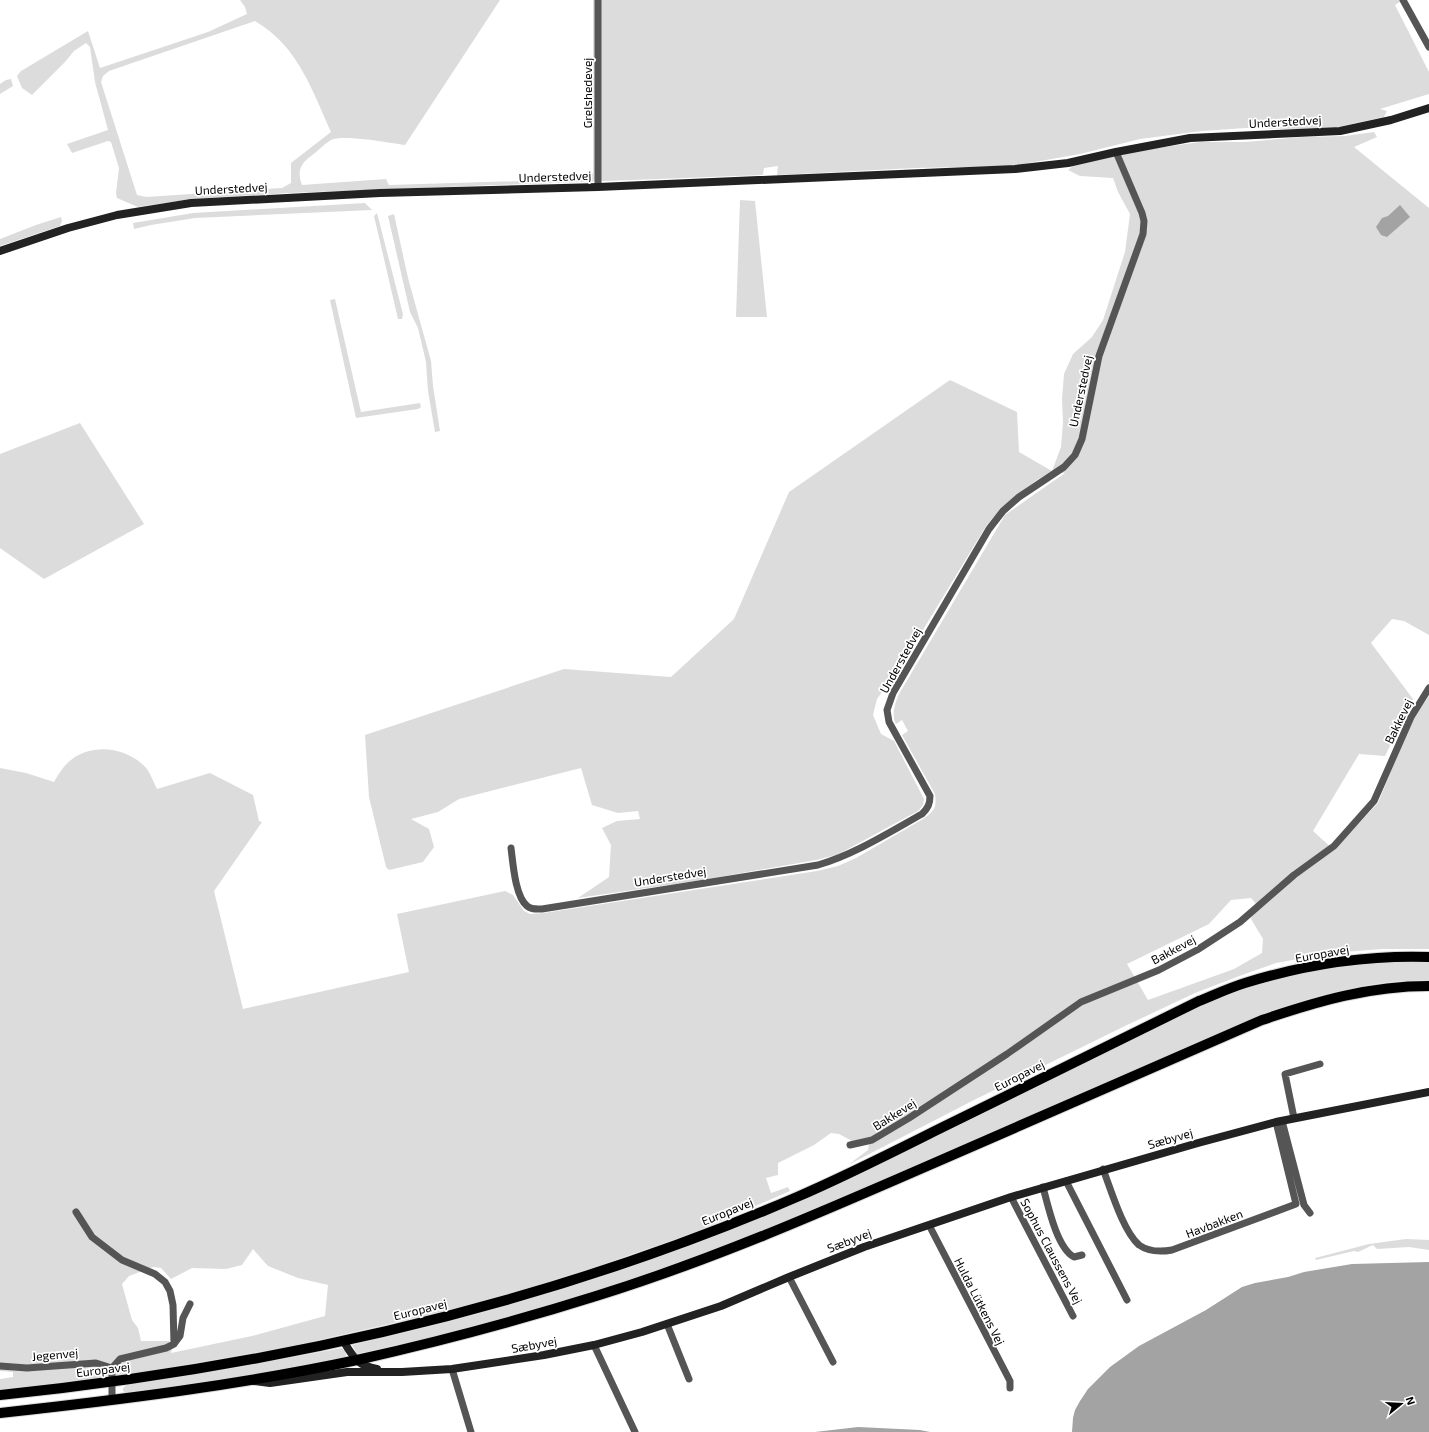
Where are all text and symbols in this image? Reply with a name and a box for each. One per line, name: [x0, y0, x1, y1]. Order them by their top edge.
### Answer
street label: Grelshedevej: [580, 58, 595, 128]
street label: Understedvej: [1248, 112, 1322, 131]
street label: Understedvej: [518, 168, 592, 185]
street label: Understedvej: [194, 179, 268, 198]
street label: Understedvej: [1066, 354, 1095, 428]
street label: Understedvej: [876, 625, 925, 696]
street label: Bakkevej: [1381, 696, 1416, 746]
street label: Understedvej: [633, 863, 707, 890]
street label: Bakkevej: [1148, 932, 1198, 967]
street label: Europavej: [1294, 941, 1350, 966]
street label: Europavej: [992, 1056, 1047, 1094]
street label: Bakkevej: [870, 1095, 919, 1134]
street label: Sæbyvej: [1146, 1125, 1194, 1152]
street label: Europavej: [699, 1194, 755, 1229]
street label: Sophus Claussens Vej: [1017, 1196, 1086, 1307]
street label: Havbakken: [1184, 1206, 1244, 1240]
street label: Sæbyvej: [825, 1225, 873, 1256]
street label: Hulda Lütkens Vej: [951, 1255, 1008, 1348]
street label: Europavej: [392, 1296, 448, 1323]
street label: Sæbyvej: [510, 1333, 558, 1356]
street label: Jegenvej: [31, 1345, 79, 1364]
street label: Europavej: [75, 1359, 131, 1380]
north arrow: [1381, 1384, 1421, 1424]
text: N: [1404, 1395, 1418, 1407]

